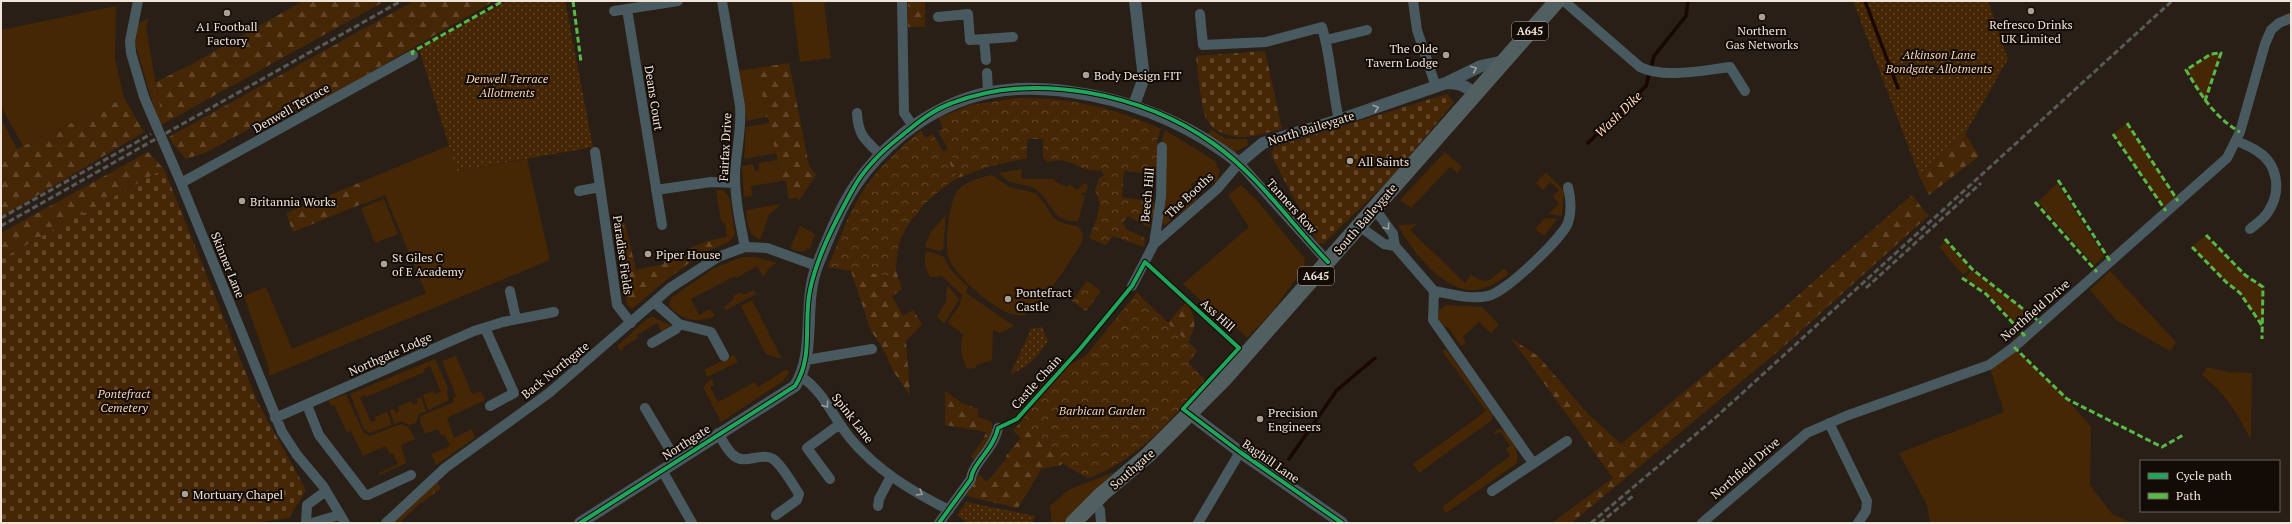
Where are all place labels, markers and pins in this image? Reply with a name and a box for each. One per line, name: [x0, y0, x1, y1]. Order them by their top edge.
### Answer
marker: Refresco Drinks UK Limited: [2026, 6, 2036, 16]
marker: A1 Football Factory: [222, 8, 232, 18]
marker: Northern Gas Networks: [1757, 12, 1767, 22]
place label: Refresco Drinks UK Limited: [1989, 17, 2073, 46]
place label: A1 Football Factory: [196, 19, 258, 48]
place label: Northern Gas Networks: [1726, 23, 1798, 52]
place label: The Olde Tavern Lodge: [1366, 41, 1438, 70]
marker: The Olde Tavern Lodge: [1441, 50, 1451, 60]
place label: Body Design FIT: [1094, 68, 1182, 83]
marker: Body Design FIT: [1081, 70, 1091, 80]
place label: All Saints: [1358, 154, 1409, 169]
marker: All Saints: [1345, 156, 1355, 166]
place label: Britannia Works: [250, 194, 336, 209]
marker: Britannia Works: [237, 196, 247, 206]
place label: Piper House: [656, 247, 721, 262]
marker: Piper House: [643, 249, 653, 259]
place label: St Giles C of E Academy: [392, 250, 465, 279]
marker: St Giles C of E Academy: [379, 259, 389, 269]
place label: Pontefract Castle: [1016, 285, 1072, 314]
marker: Pontefract Castle: [1003, 294, 1013, 304]
place label: Precision Engineers: [1268, 405, 1321, 434]
marker: Precision Engineers: [1255, 414, 1265, 424]
place label: Mortuary Chapel: [193, 487, 283, 502]
marker: Mortuary Chapel: [180, 489, 190, 499]

